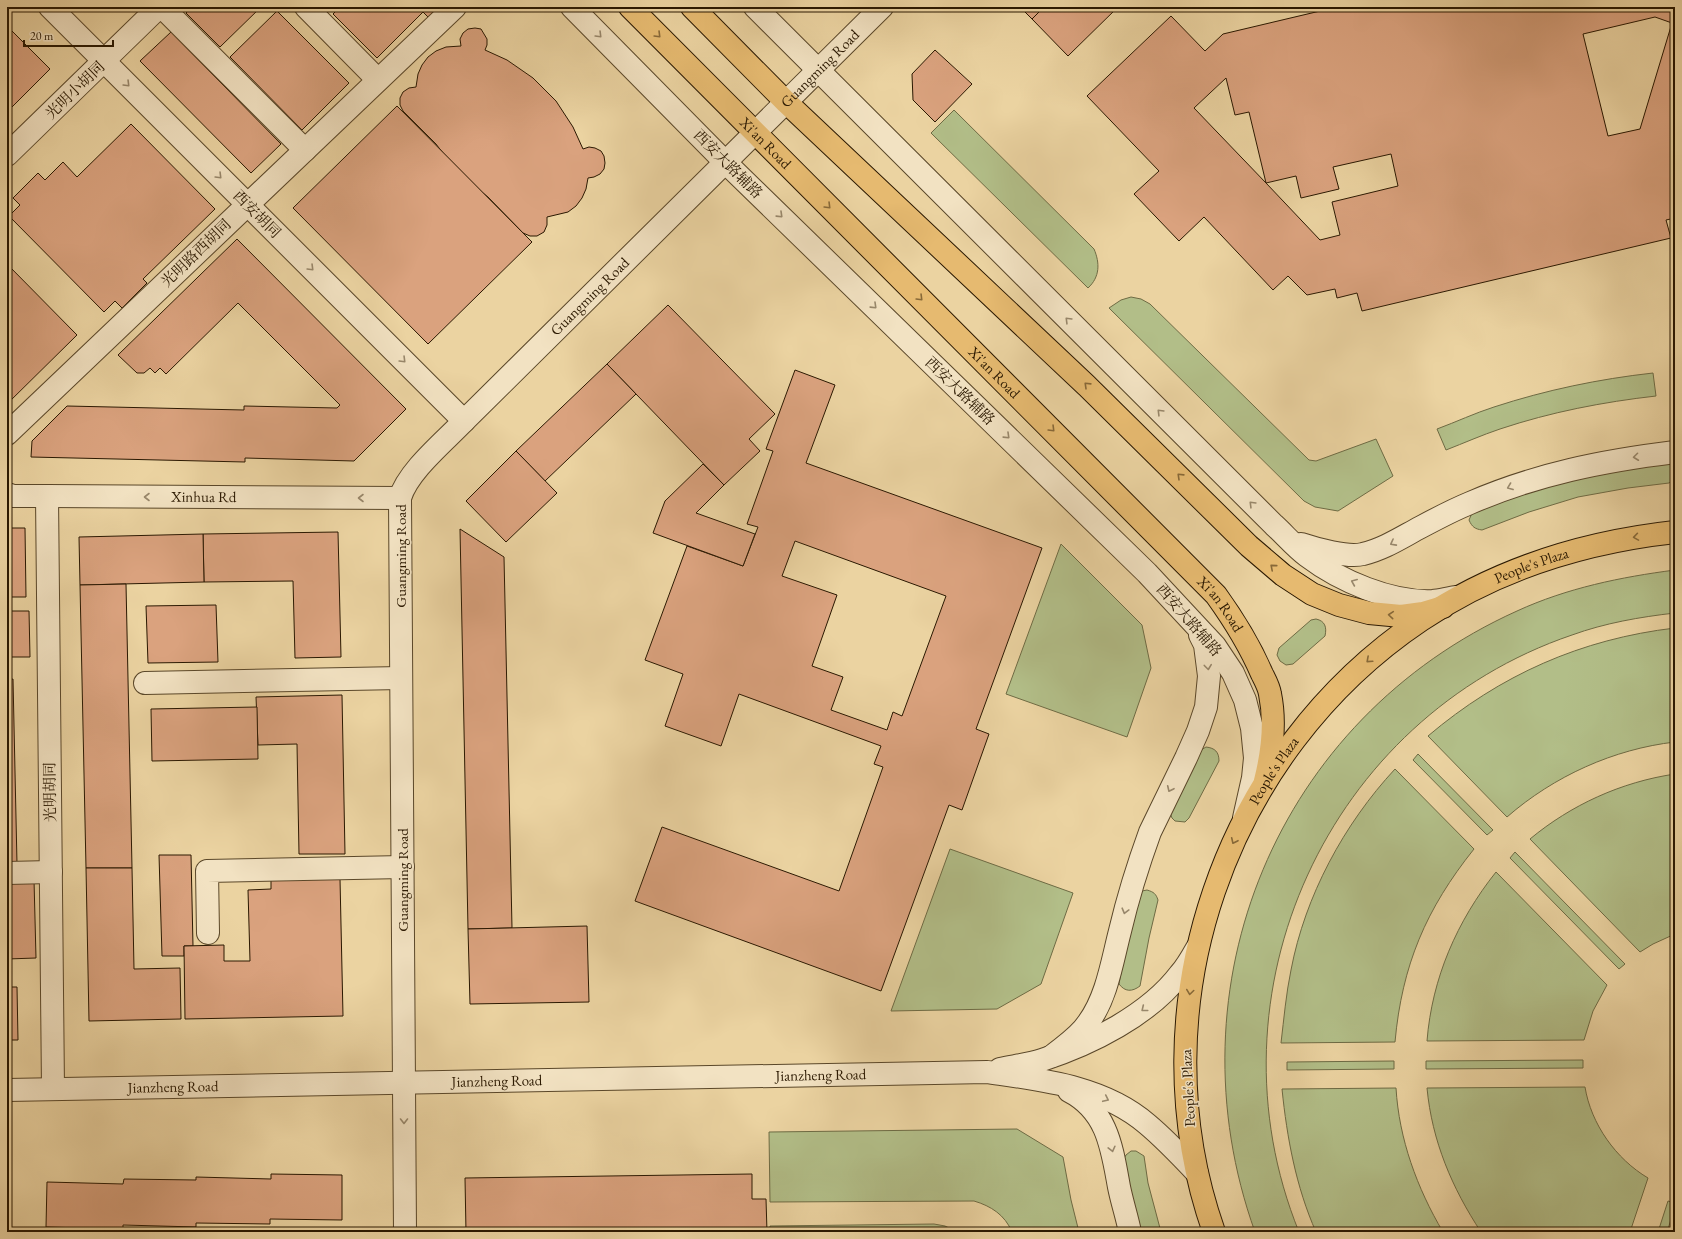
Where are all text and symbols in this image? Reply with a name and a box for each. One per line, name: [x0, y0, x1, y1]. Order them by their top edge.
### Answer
scale bar: [24, 22, 113, 48]
street label: Guangming Road: [776, 25, 863, 111]
text: 20 m: [30, 28, 54, 44]
one-way arrow: [594, 30, 602, 38]
one-way arrow: [653, 30, 660, 38]
street label: 光明小胡同: [41, 57, 108, 123]
one-way arrow: [122, 79, 130, 87]
street label: Xi'an Road: [735, 112, 796, 173]
street label: 西安大路辅路: [690, 125, 767, 202]
one-way arrow: [214, 171, 222, 179]
street label: 西安胡同: [229, 186, 285, 242]
one-way arrow: [823, 201, 831, 209]
one-way arrow: [775, 211, 783, 218]
street label: 光明路西胡同: [157, 215, 235, 291]
street label: Guangming Road: [546, 253, 633, 339]
one-way arrow: [306, 263, 314, 271]
one-way arrow: [916, 293, 923, 301]
one-way arrow: [869, 301, 877, 309]
one-way arrow: [1065, 317, 1073, 325]
street label: Xi'an Road: [964, 341, 1025, 402]
street label: 西安大路辅路: [921, 353, 999, 429]
one-way arrow: [398, 355, 406, 363]
one-way arrow: [1084, 383, 1092, 390]
one-way arrow: [1157, 409, 1165, 417]
one-way arrow: [1047, 424, 1055, 432]
one-way arrow: [1002, 431, 1010, 439]
one-way arrow: [1633, 452, 1639, 461]
one-way arrow: [1177, 473, 1185, 481]
one-way arrow: [1507, 483, 1514, 491]
street label: Xinhua Rd: [170, 487, 237, 506]
one-way arrow: [144, 493, 150, 501]
one-way arrow: [358, 494, 364, 502]
one-way arrow: [1249, 501, 1257, 509]
street label: Guangming Road: [391, 504, 410, 608]
one-way arrow: [1633, 532, 1639, 541]
one-way arrow: [1390, 538, 1397, 546]
street label: People's Plaza: [1491, 543, 1571, 587]
one-way arrow: [1270, 564, 1278, 571]
street label: Xi'an Road: [1193, 571, 1248, 636]
street label: 西安大路辅路: [1153, 579, 1226, 660]
one-way arrow: [1351, 579, 1358, 587]
one-way arrow: [1388, 611, 1394, 620]
one-way arrow: [1367, 656, 1374, 663]
one-way arrow: [1203, 664, 1212, 670]
street label: People's Plaza: [1244, 733, 1303, 808]
street label: 光明胡同: [39, 762, 60, 822]
one-way arrow: [1167, 785, 1175, 792]
street label: Guangming Road: [393, 828, 412, 932]
one-way arrow: [1231, 837, 1239, 845]
one-way arrow: [1121, 907, 1130, 914]
one-way arrow: [1186, 989, 1195, 995]
one-way arrow: [1142, 1004, 1149, 1011]
street label: People's Plaza: [1176, 1049, 1199, 1127]
street label: Jianzheng Road: [773, 1064, 867, 1085]
street label: Jianzheng Road: [449, 1070, 543, 1091]
street label: Jianzheng Road: [125, 1076, 219, 1097]
one-way arrow: [1102, 1094, 1110, 1102]
one-way arrow: [400, 1118, 408, 1124]
one-way arrow: [1107, 1145, 1115, 1152]

